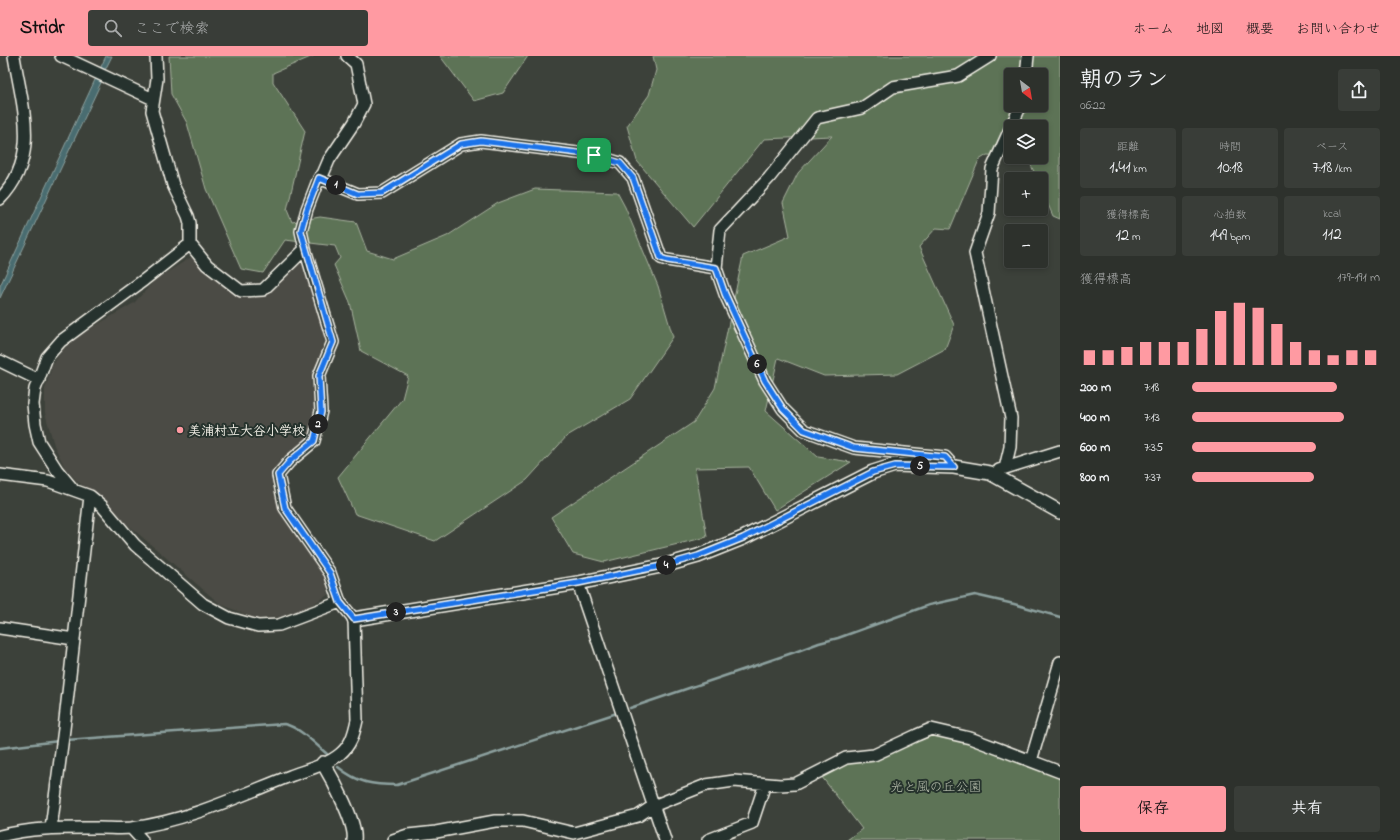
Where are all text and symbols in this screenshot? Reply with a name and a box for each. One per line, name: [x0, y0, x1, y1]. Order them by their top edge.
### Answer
search box: [88, 10, 368, 46]
text: Stridr: [20, 15, 64, 42]
icon: search: [102, 17, 124, 39]
text: ここで検索: [134, 18, 209, 40]
text: ホーム: [1133, 19, 1174, 40]
text: 地図: [1196, 19, 1224, 40]
text: 概要: [1246, 19, 1274, 40]
text: お問い合わせ: [1296, 19, 1380, 40]
text: 朝のラン: [1080, 65, 1168, 97]
north arrow: [1004, 68, 1048, 112]
map controls: [1004, 68, 1048, 268]
button: share: [1338, 69, 1380, 111]
text: 06:22: [1080, 96, 1105, 115]
button: layers: [1004, 120, 1048, 164]
pin: [577, 138, 611, 172]
text: 距離: [1117, 139, 1139, 155]
text: 時間: [1219, 139, 1241, 155]
text: ペース: [1316, 139, 1348, 155]
icon: arrive: [583, 144, 605, 166]
text: 1.41: [1109, 155, 1131, 180]
text: 10:18: [1217, 155, 1243, 180]
text: 7:18: [1312, 155, 1332, 180]
text: km: [1131, 161, 1147, 177]
text: /km: [1332, 161, 1352, 177]
button: +: [1004, 172, 1048, 216]
pin: 1: [326, 175, 346, 195]
text: 1: [334, 177, 338, 193]
text: kcal: [1323, 206, 1341, 222]
text: 獲得標高: [1106, 207, 1150, 223]
text: 心拍数: [1214, 207, 1247, 223]
text: 112: [1322, 222, 1342, 247]
text: 12: [1115, 223, 1129, 248]
text: 149: [1210, 223, 1227, 248]
button: −: [1004, 224, 1048, 268]
text: m: [1129, 229, 1141, 245]
text: bpm: [1227, 229, 1250, 245]
text: 179–191 m: [1337, 268, 1380, 287]
text: 獲得標高: [1080, 270, 1132, 289]
pin: 6: [747, 354, 767, 374]
text: 6: [755, 356, 759, 372]
text: 200 m: [1080, 378, 1111, 397]
text: 7:18: [1144, 378, 1159, 397]
text: 400 m: [1080, 408, 1110, 427]
text: 7:13: [1144, 408, 1160, 427]
pin: 2: [308, 414, 328, 434]
text: 2: [315, 416, 321, 432]
place label: 美浦村立大谷小学校: [188, 422, 305, 441]
marker: 美浦村立大谷小学校: [175, 425, 185, 435]
text: 600 m: [1080, 438, 1110, 457]
text: 7:35: [1144, 438, 1163, 457]
pin: 5: [910, 456, 930, 476]
text: 5: [917, 458, 923, 474]
text: 800 m: [1080, 468, 1109, 487]
text: 7:37: [1144, 468, 1161, 487]
pin: 4: [656, 555, 676, 575]
text: 4: [664, 557, 668, 573]
pin: 3: [386, 602, 406, 622]
text: 3: [394, 604, 398, 620]
park label: 光と風の丘公園: [890, 778, 982, 797]
button: 保存: [1080, 786, 1226, 832]
button: 共有: [1234, 786, 1380, 832]

